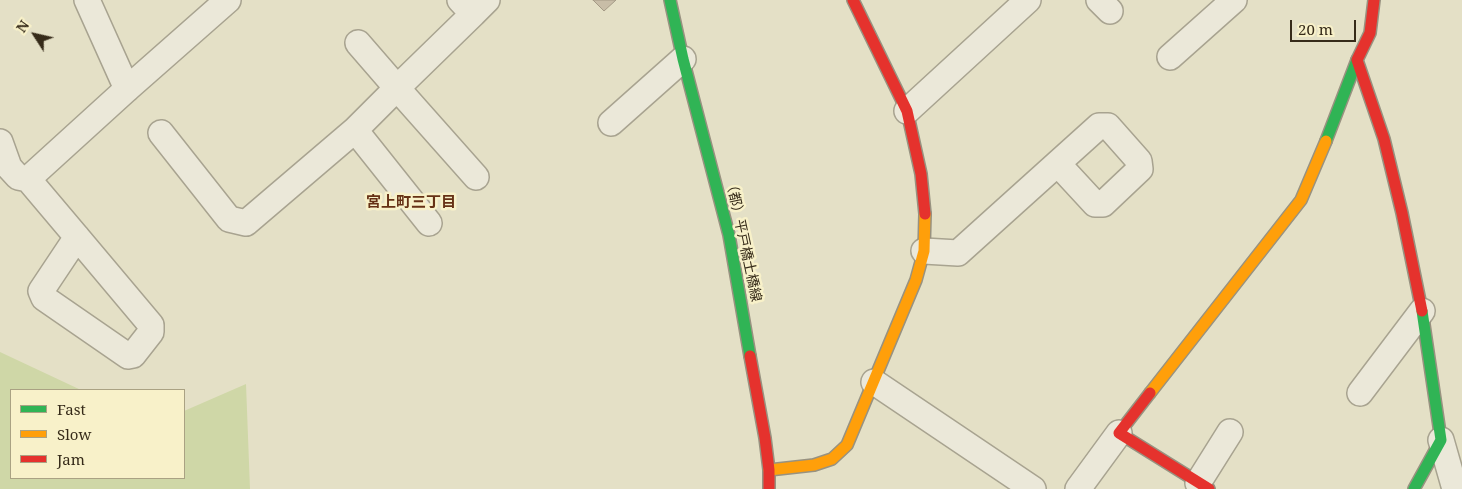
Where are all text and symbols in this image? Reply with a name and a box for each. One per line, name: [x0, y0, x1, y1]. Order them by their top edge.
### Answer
north arrow: [10, 10, 60, 60]
scale bar: [1292, 10, 1358, 42]
text: N: [11, 16, 33, 36]
text: 20 m: [1298, 19, 1333, 39]
street label: （都）平戸橋土橋線: [722, 177, 764, 303]
district label: 宮上町三丁目: [366, 194, 456, 212]
legend: [10, 389, 185, 479]
text: Fast: [57, 399, 86, 419]
text: Slow: [57, 424, 91, 444]
text: Jam: [57, 449, 85, 469]

